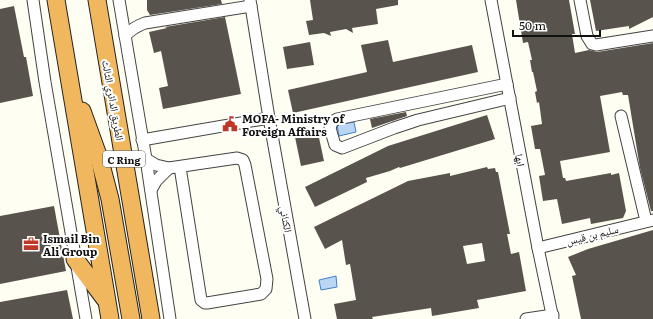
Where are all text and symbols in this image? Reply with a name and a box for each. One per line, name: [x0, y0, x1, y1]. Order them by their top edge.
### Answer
scale bar: [513, 12, 600, 38]
text: 50 m: [519, 16, 546, 34]
street label: الطريق الدائري الثالث: [97, 58, 129, 142]
place label: MOFA- Ministry of Foreign Affairs: [242, 110, 345, 139]
public building icon: MOFA- Ministry of Foreign Affairs: [221, 115, 239, 133]
road number: C Ring: [103, 151, 145, 167]
street label: ابها: [512, 152, 530, 168]
street label: الكناني: [275, 205, 297, 234]
street label: سليم بن قيس: [564, 220, 620, 249]
place label: Ismail Bin Ali Group: [43, 230, 100, 259]
office icon: Ismail Bin Ali Group: [22, 235, 40, 253]

